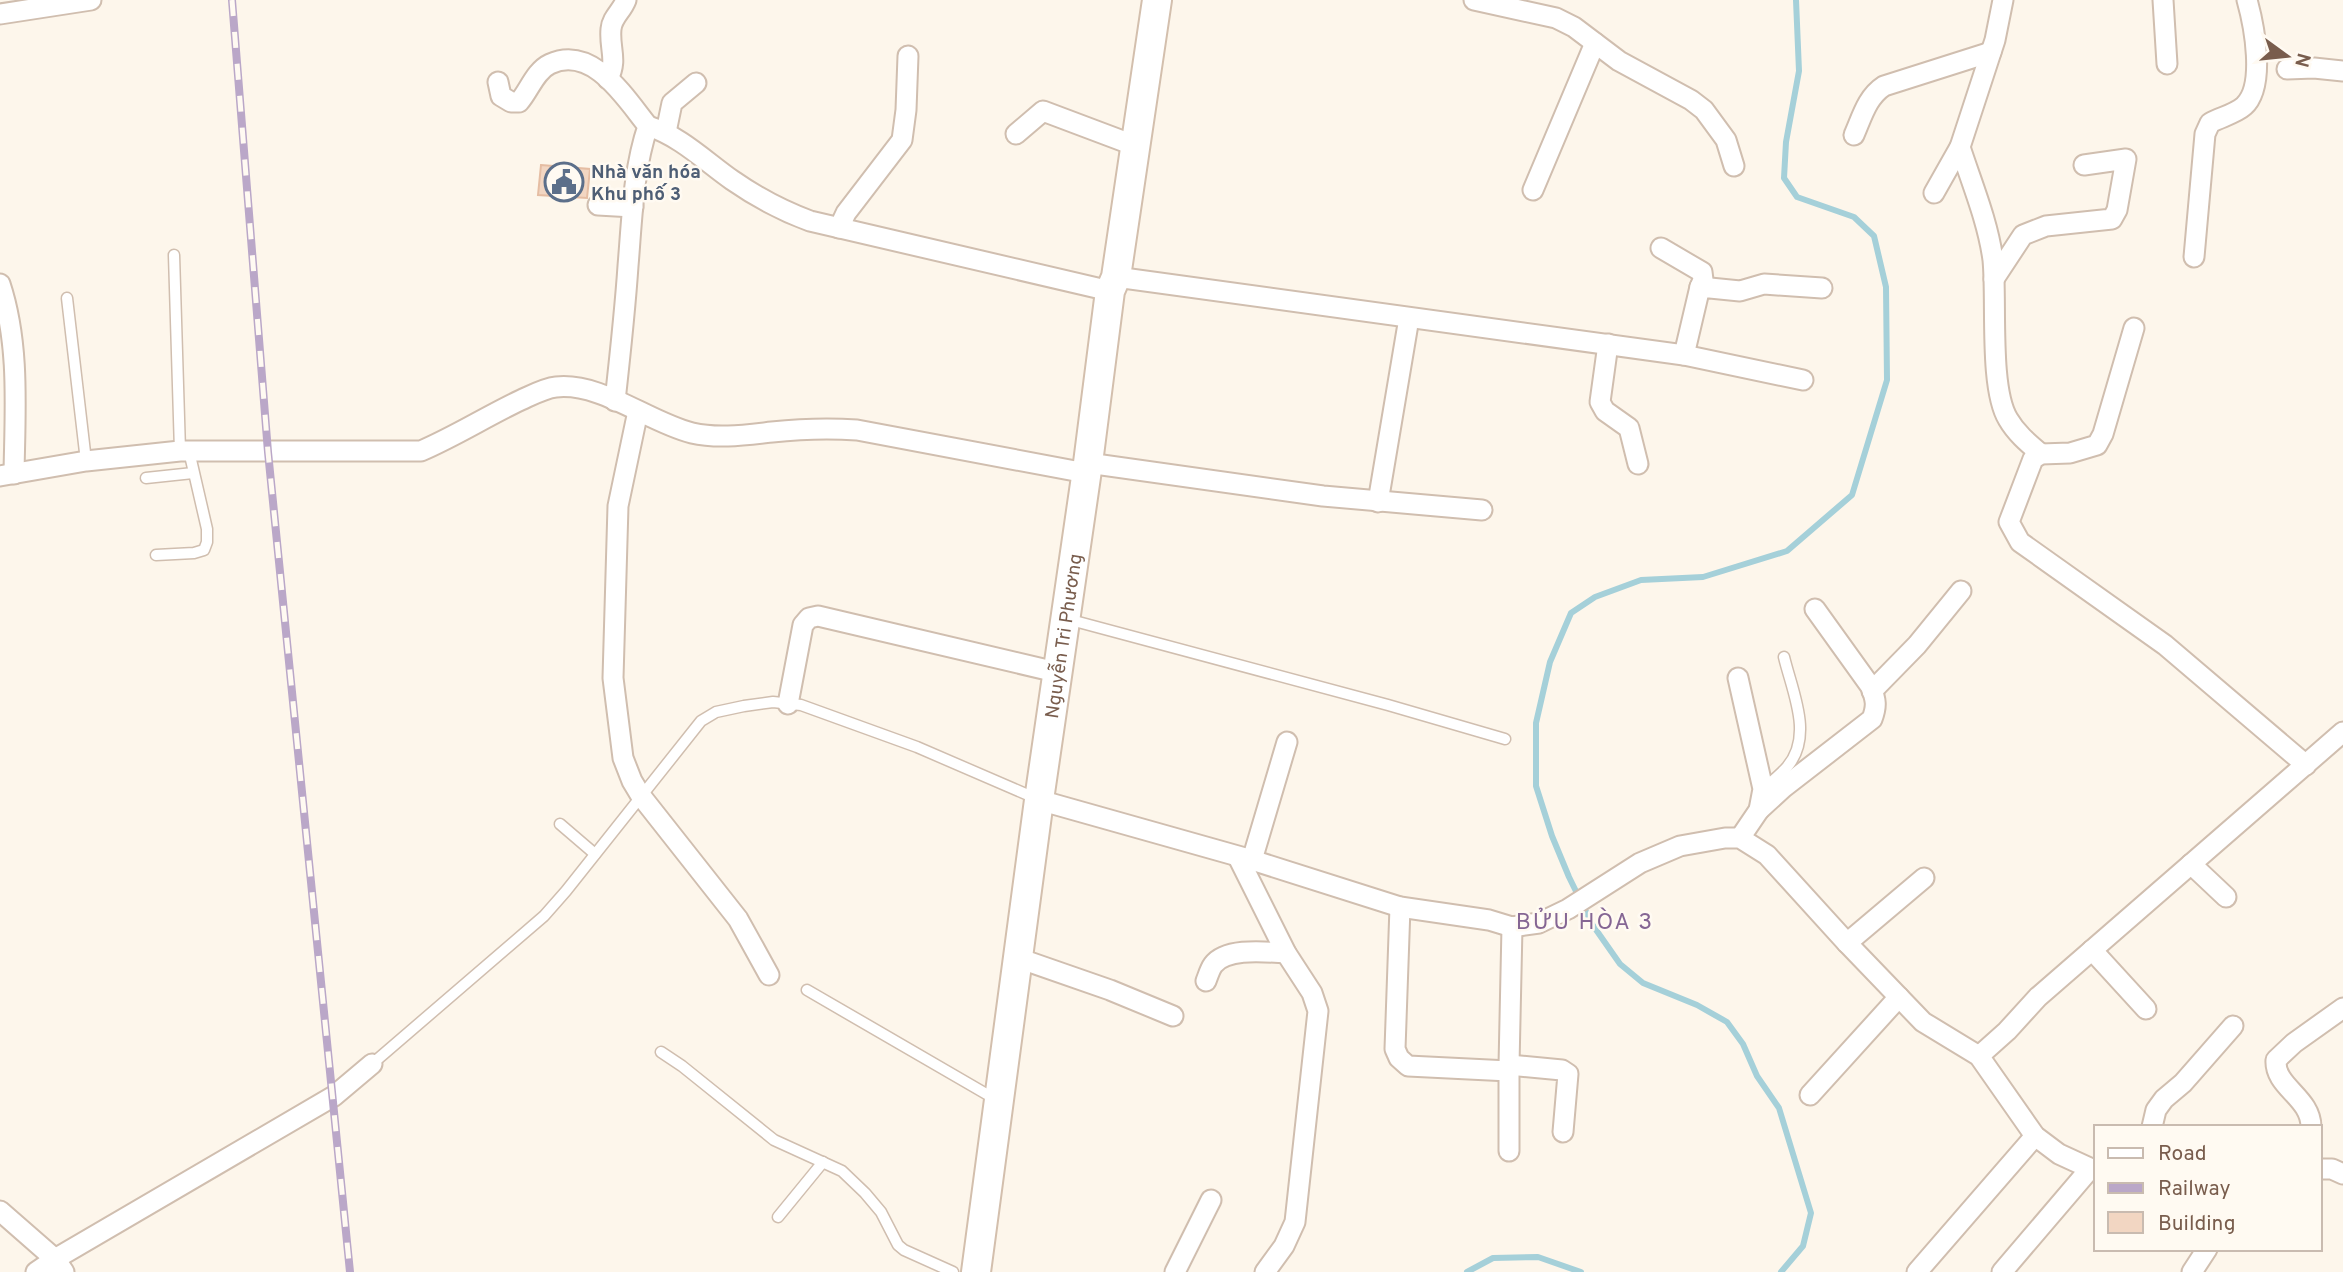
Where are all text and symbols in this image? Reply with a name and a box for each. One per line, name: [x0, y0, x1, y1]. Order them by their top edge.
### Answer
north arrow: [2252, 21, 2322, 91]
text: N: [2288, 50, 2315, 70]
public building icon: Nhà văn hóa Khu phố 3: [543, 161, 585, 203]
place label: Nhà văn hóa Khu phố 3: [591, 161, 701, 207]
street label: Nguyễn Tri Phương: [1041, 552, 1089, 720]
district label: BỬU HÒA 3: [1516, 907, 1654, 938]
legend: [2094, 1125, 2322, 1251]
text: Road: [2158, 1141, 2207, 1168]
text: Railway: [2158, 1176, 2231, 1203]
text: Building: [2158, 1211, 2236, 1238]

